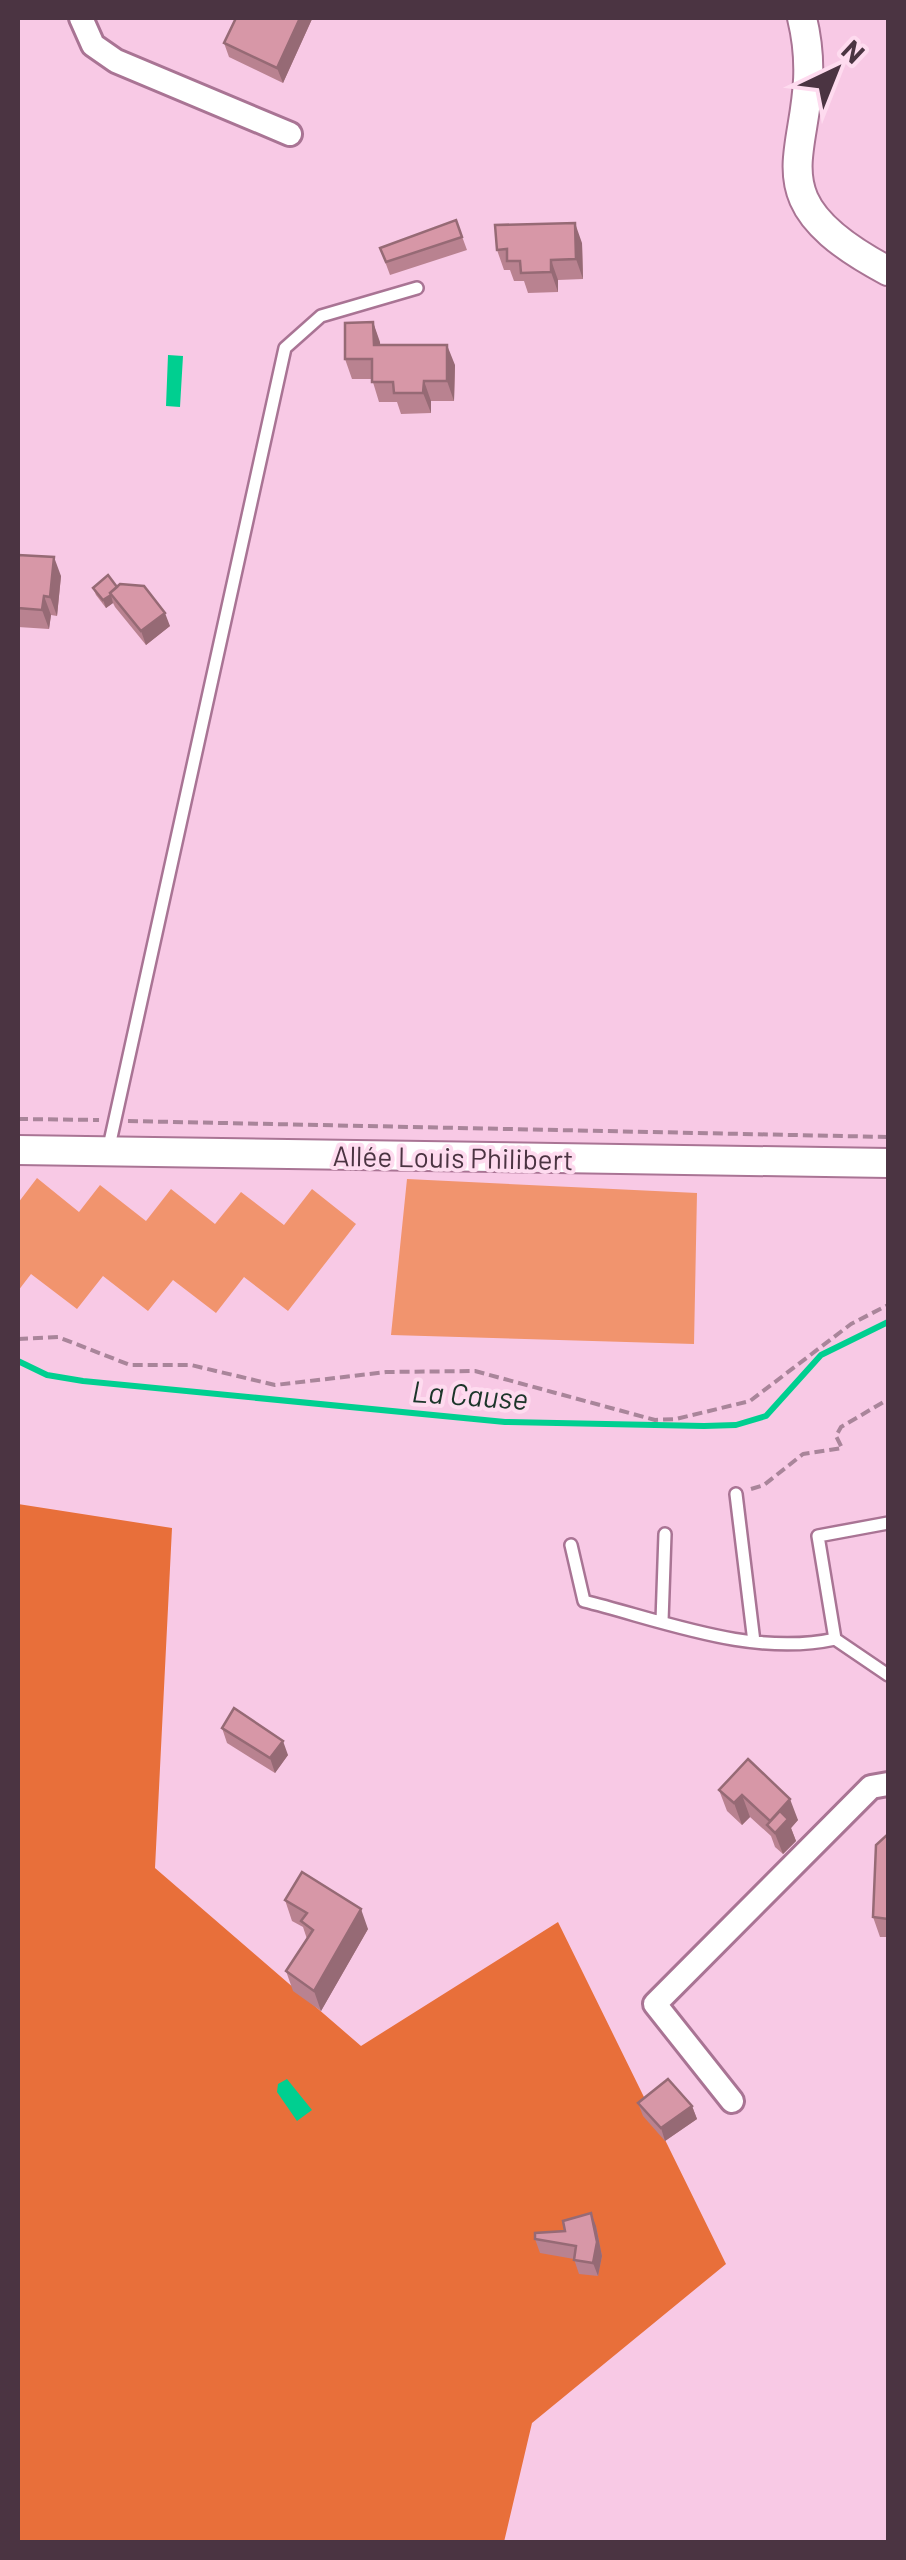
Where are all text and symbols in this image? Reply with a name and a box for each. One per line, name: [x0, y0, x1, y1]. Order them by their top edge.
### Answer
north arrow: [786, 20, 886, 120]
text: N: [835, 32, 872, 70]
street label: Allée Louis Philibert: [332, 1138, 574, 1176]
water label: La Cause: [411, 1372, 529, 1416]

